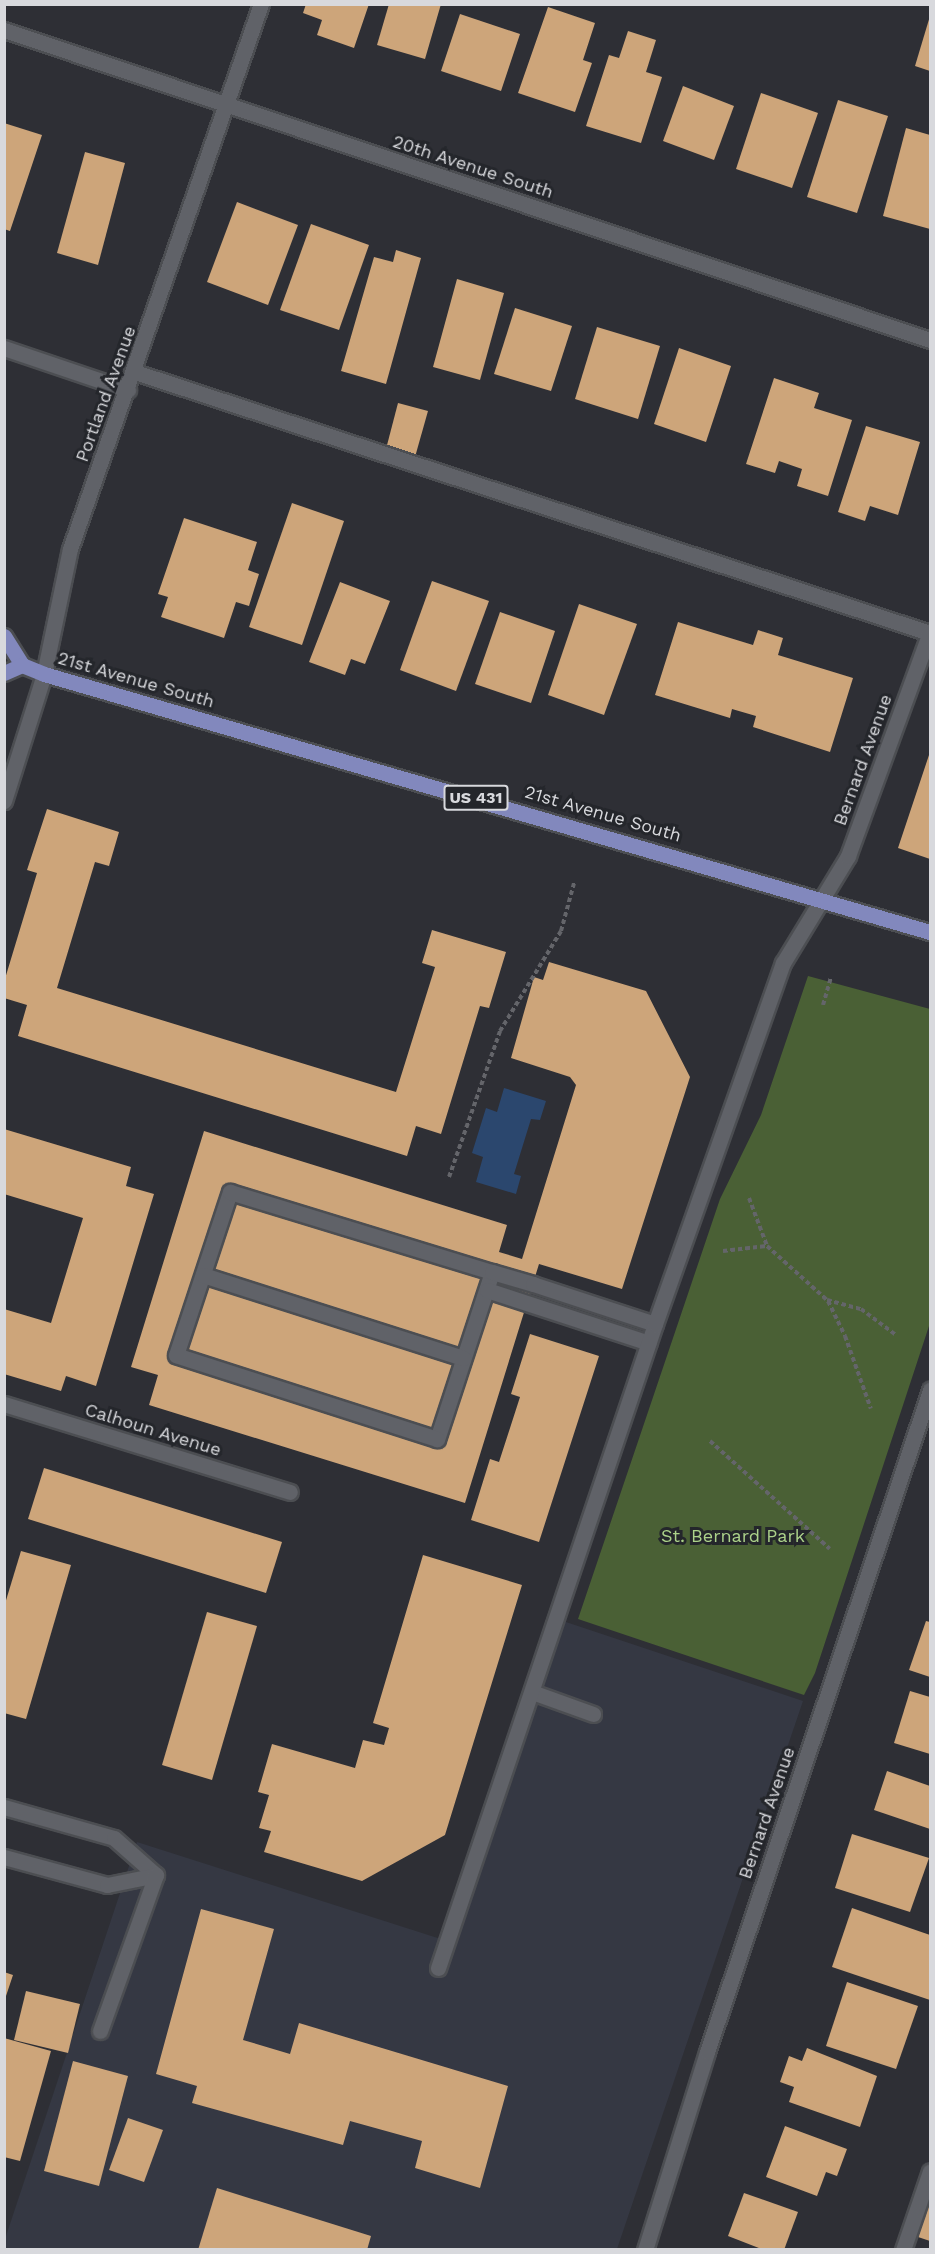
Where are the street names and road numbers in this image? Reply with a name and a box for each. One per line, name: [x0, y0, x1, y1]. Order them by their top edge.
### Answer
street label: 20th Avenue South: [390, 131, 556, 203]
street label: Portland Avenue: [71, 323, 141, 465]
street label: 21st Avenue South: [55, 647, 217, 713]
street label: Bernard Avenue: [829, 691, 897, 829]
street label: 21st Avenue South: [522, 781, 684, 847]
road number: US 431: [443, 785, 509, 811]
street label: Calhoun Avenue: [82, 1399, 224, 1461]
street label: Bernard Avenue: [734, 1744, 800, 1882]

